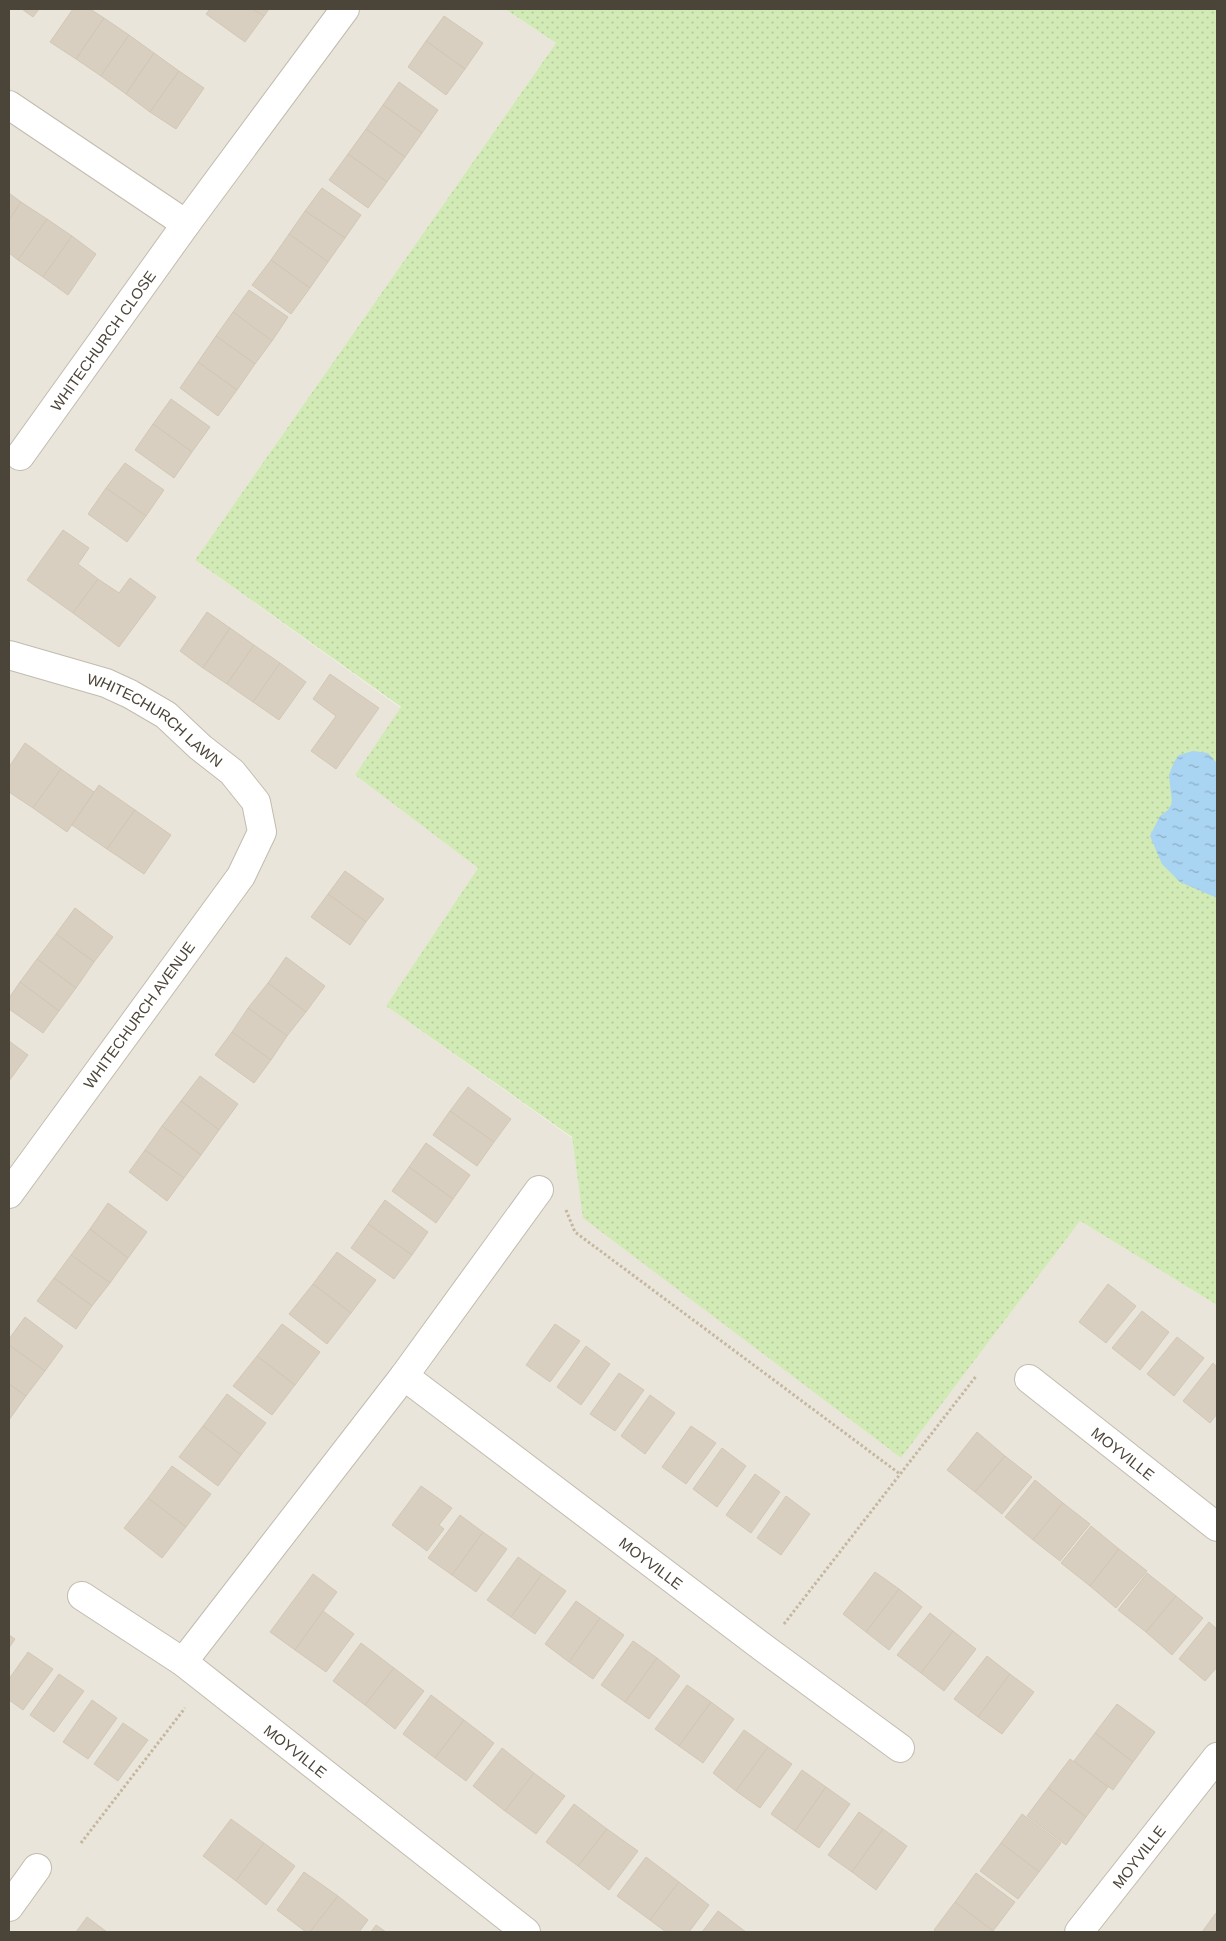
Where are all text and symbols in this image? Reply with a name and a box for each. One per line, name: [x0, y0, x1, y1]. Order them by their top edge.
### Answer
street label: WHITECHURCH CLOSE: [47, 267, 159, 414]
street label: WHITECHURCH LAWN: [85, 670, 226, 770]
street label: WHITECHURCH AVENUE: [80, 938, 198, 1092]
street label: MOYVILLE: [1089, 1423, 1158, 1483]
street label: MOYVILLE: [616, 1534, 686, 1592]
street label: MOYVILLE: [261, 1721, 330, 1781]
street label: MOYVILLE: [1109, 1822, 1168, 1891]

